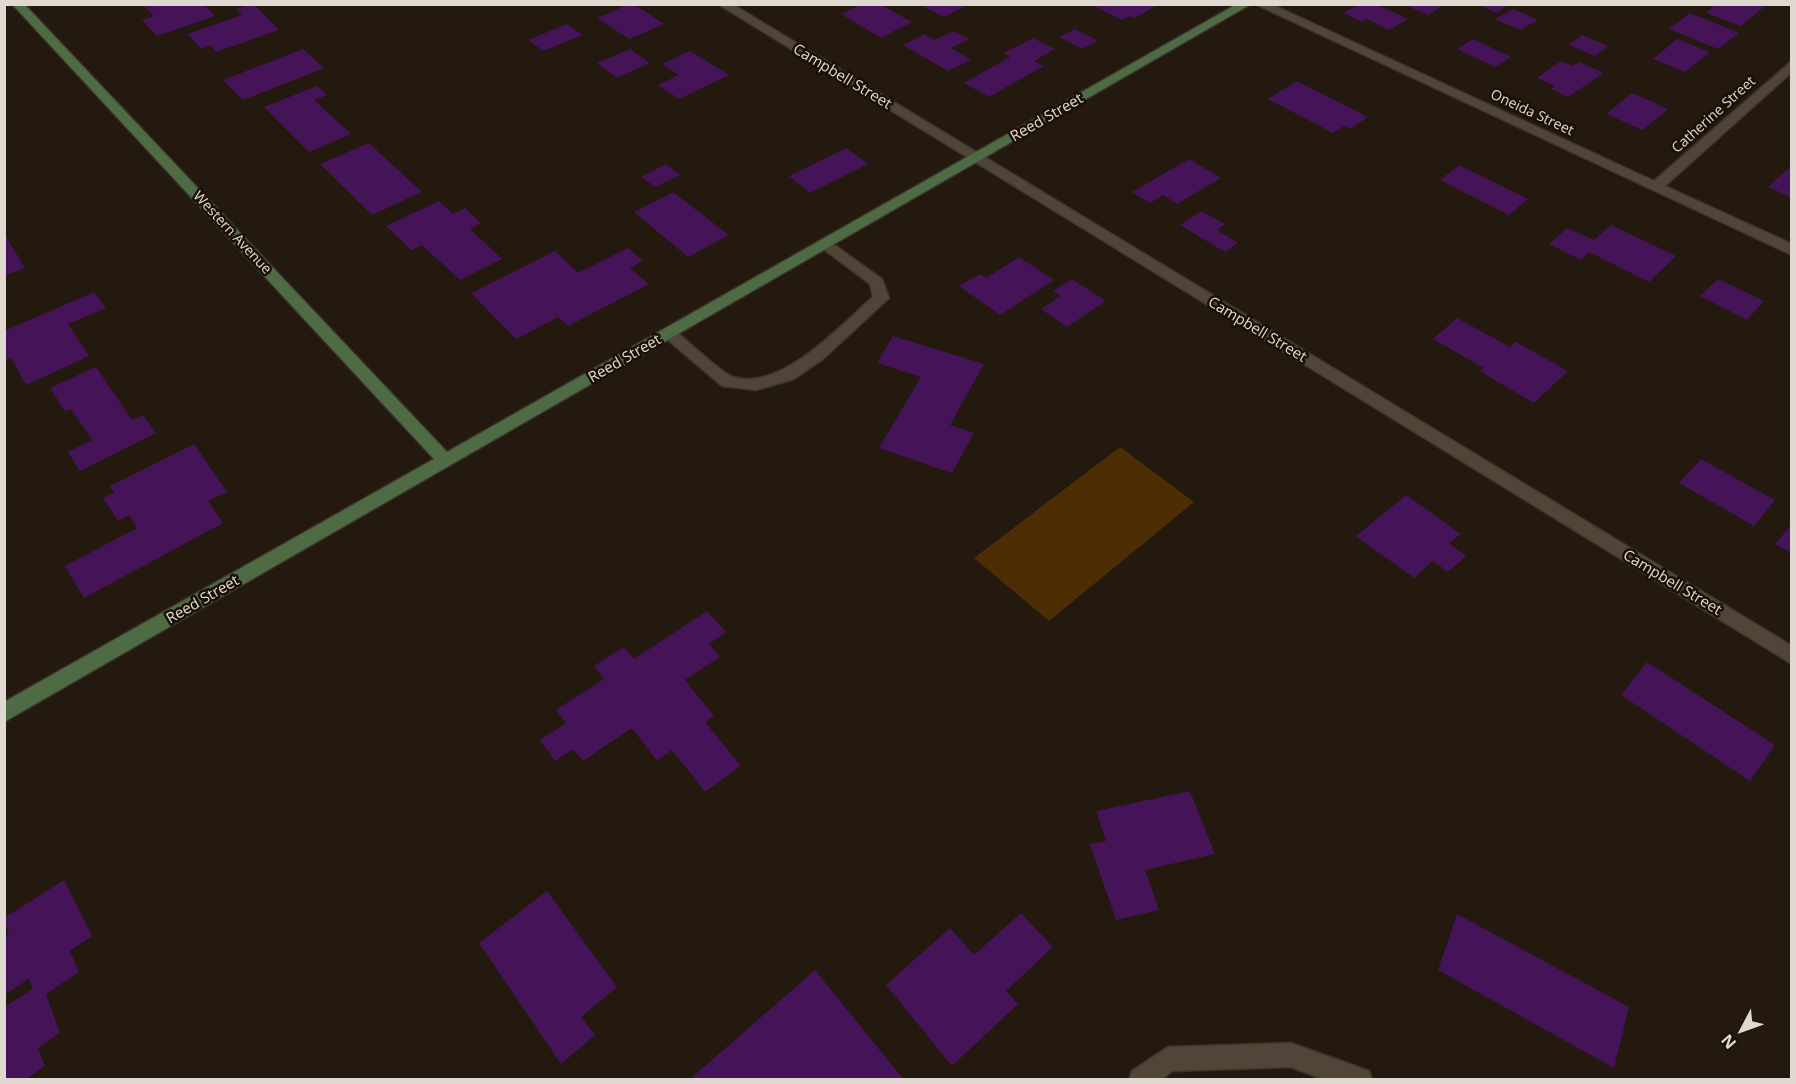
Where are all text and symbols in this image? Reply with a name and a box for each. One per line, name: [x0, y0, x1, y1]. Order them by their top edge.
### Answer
street label: Campbell Street: [789, 40, 895, 114]
street label: Catherine Street: [1669, 73, 1759, 157]
street label: Oneida Street: [1488, 86, 1576, 140]
street label: Reed Street: [1007, 90, 1087, 146]
street label: Western Avenue: [189, 188, 275, 278]
street label: Campbell Street: [1204, 293, 1310, 367]
street label: Reed Street: [585, 331, 665, 387]
street label: Campbell Street: [1619, 546, 1725, 620]
street label: Reed Street: [163, 572, 243, 628]
north arrow: [1712, 1000, 1772, 1060]
text: N: [1716, 1030, 1741, 1054]

